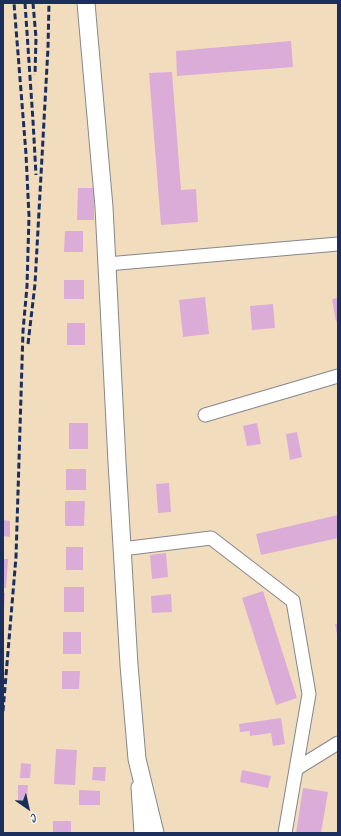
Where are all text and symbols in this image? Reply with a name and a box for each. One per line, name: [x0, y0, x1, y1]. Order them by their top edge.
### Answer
north arrow: [8, 788, 48, 828]
text: С: [29, 811, 41, 825]

